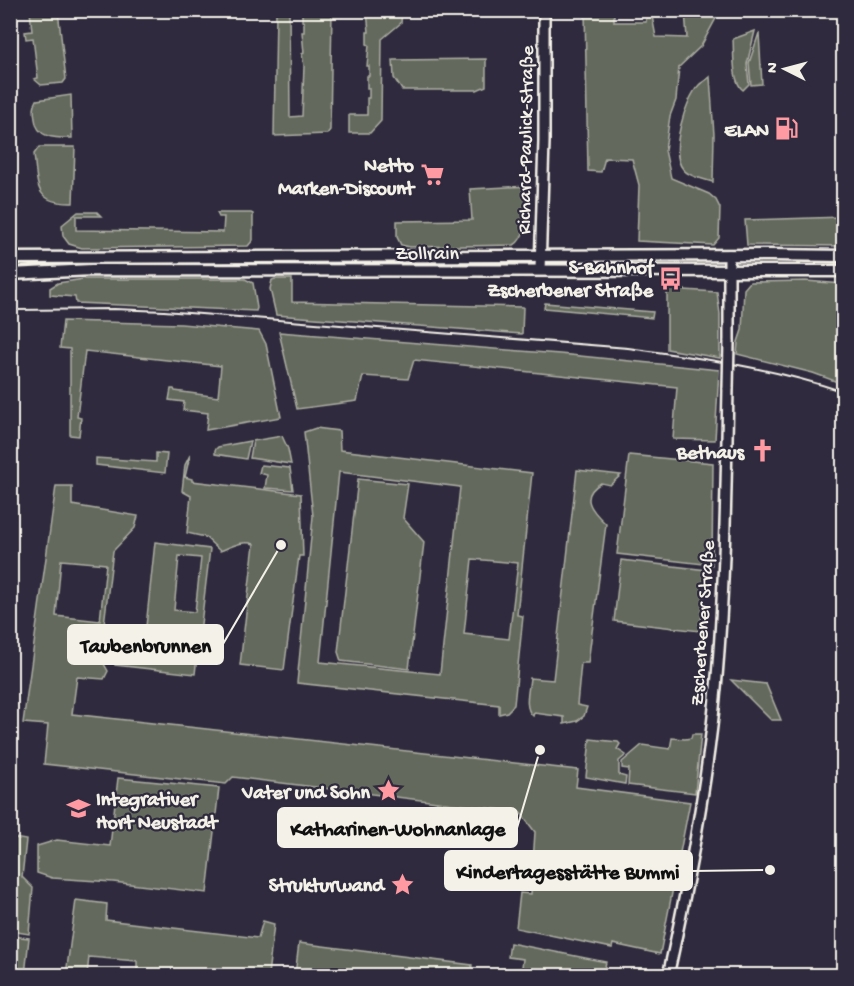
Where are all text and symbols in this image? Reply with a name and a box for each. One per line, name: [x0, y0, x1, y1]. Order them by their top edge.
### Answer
north arrow: [755, 39, 815, 99]
street label: Richard-Paulick-Straße: [514, 45, 541, 235]
text: N: [764, 61, 784, 74]
fuel station icon: ELAN: [774, 116, 800, 142]
place label: ELAN: [724, 121, 769, 144]
place label: Netto Marken-Discount: [278, 156, 416, 202]
supermarket icon: Netto Marken-Discount: [419, 162, 445, 188]
street label: Zollrain: [395, 244, 460, 267]
place label: S-Bahnhof Zscherbener Straße: [487, 258, 655, 304]
bus stop icon: S-Bahnhof Zscherbener Straße: [658, 265, 684, 291]
church icon: Bethaus: [749, 438, 775, 464]
place label: Bethaus: [676, 443, 746, 466]
street label: Zscherbener Straße: [687, 539, 722, 707]
callout: Taubenbrunnen: [68, 625, 223, 664]
text: Taubenbrunnen: [79, 636, 212, 661]
place icon: Vater und Sohn: [375, 778, 401, 804]
place label: Vater und Sohn: [241, 783, 370, 806]
place label: Integrativer Hort Neustadt: [96, 790, 219, 836]
school or university icon: Integrativer Hort Neustadt: [65, 796, 91, 822]
callout: Katharinen-Wohnanlage: [278, 808, 517, 847]
text: Katharinen-Wohnanlage: [290, 819, 507, 844]
callout: Kindertagesstätte Bummi: [445, 851, 692, 890]
text: Kindertagesstätte Bummi: [455, 862, 680, 887]
place icon: Strukturwand: [389, 871, 415, 897]
place label: Strukturwand: [269, 876, 386, 899]

